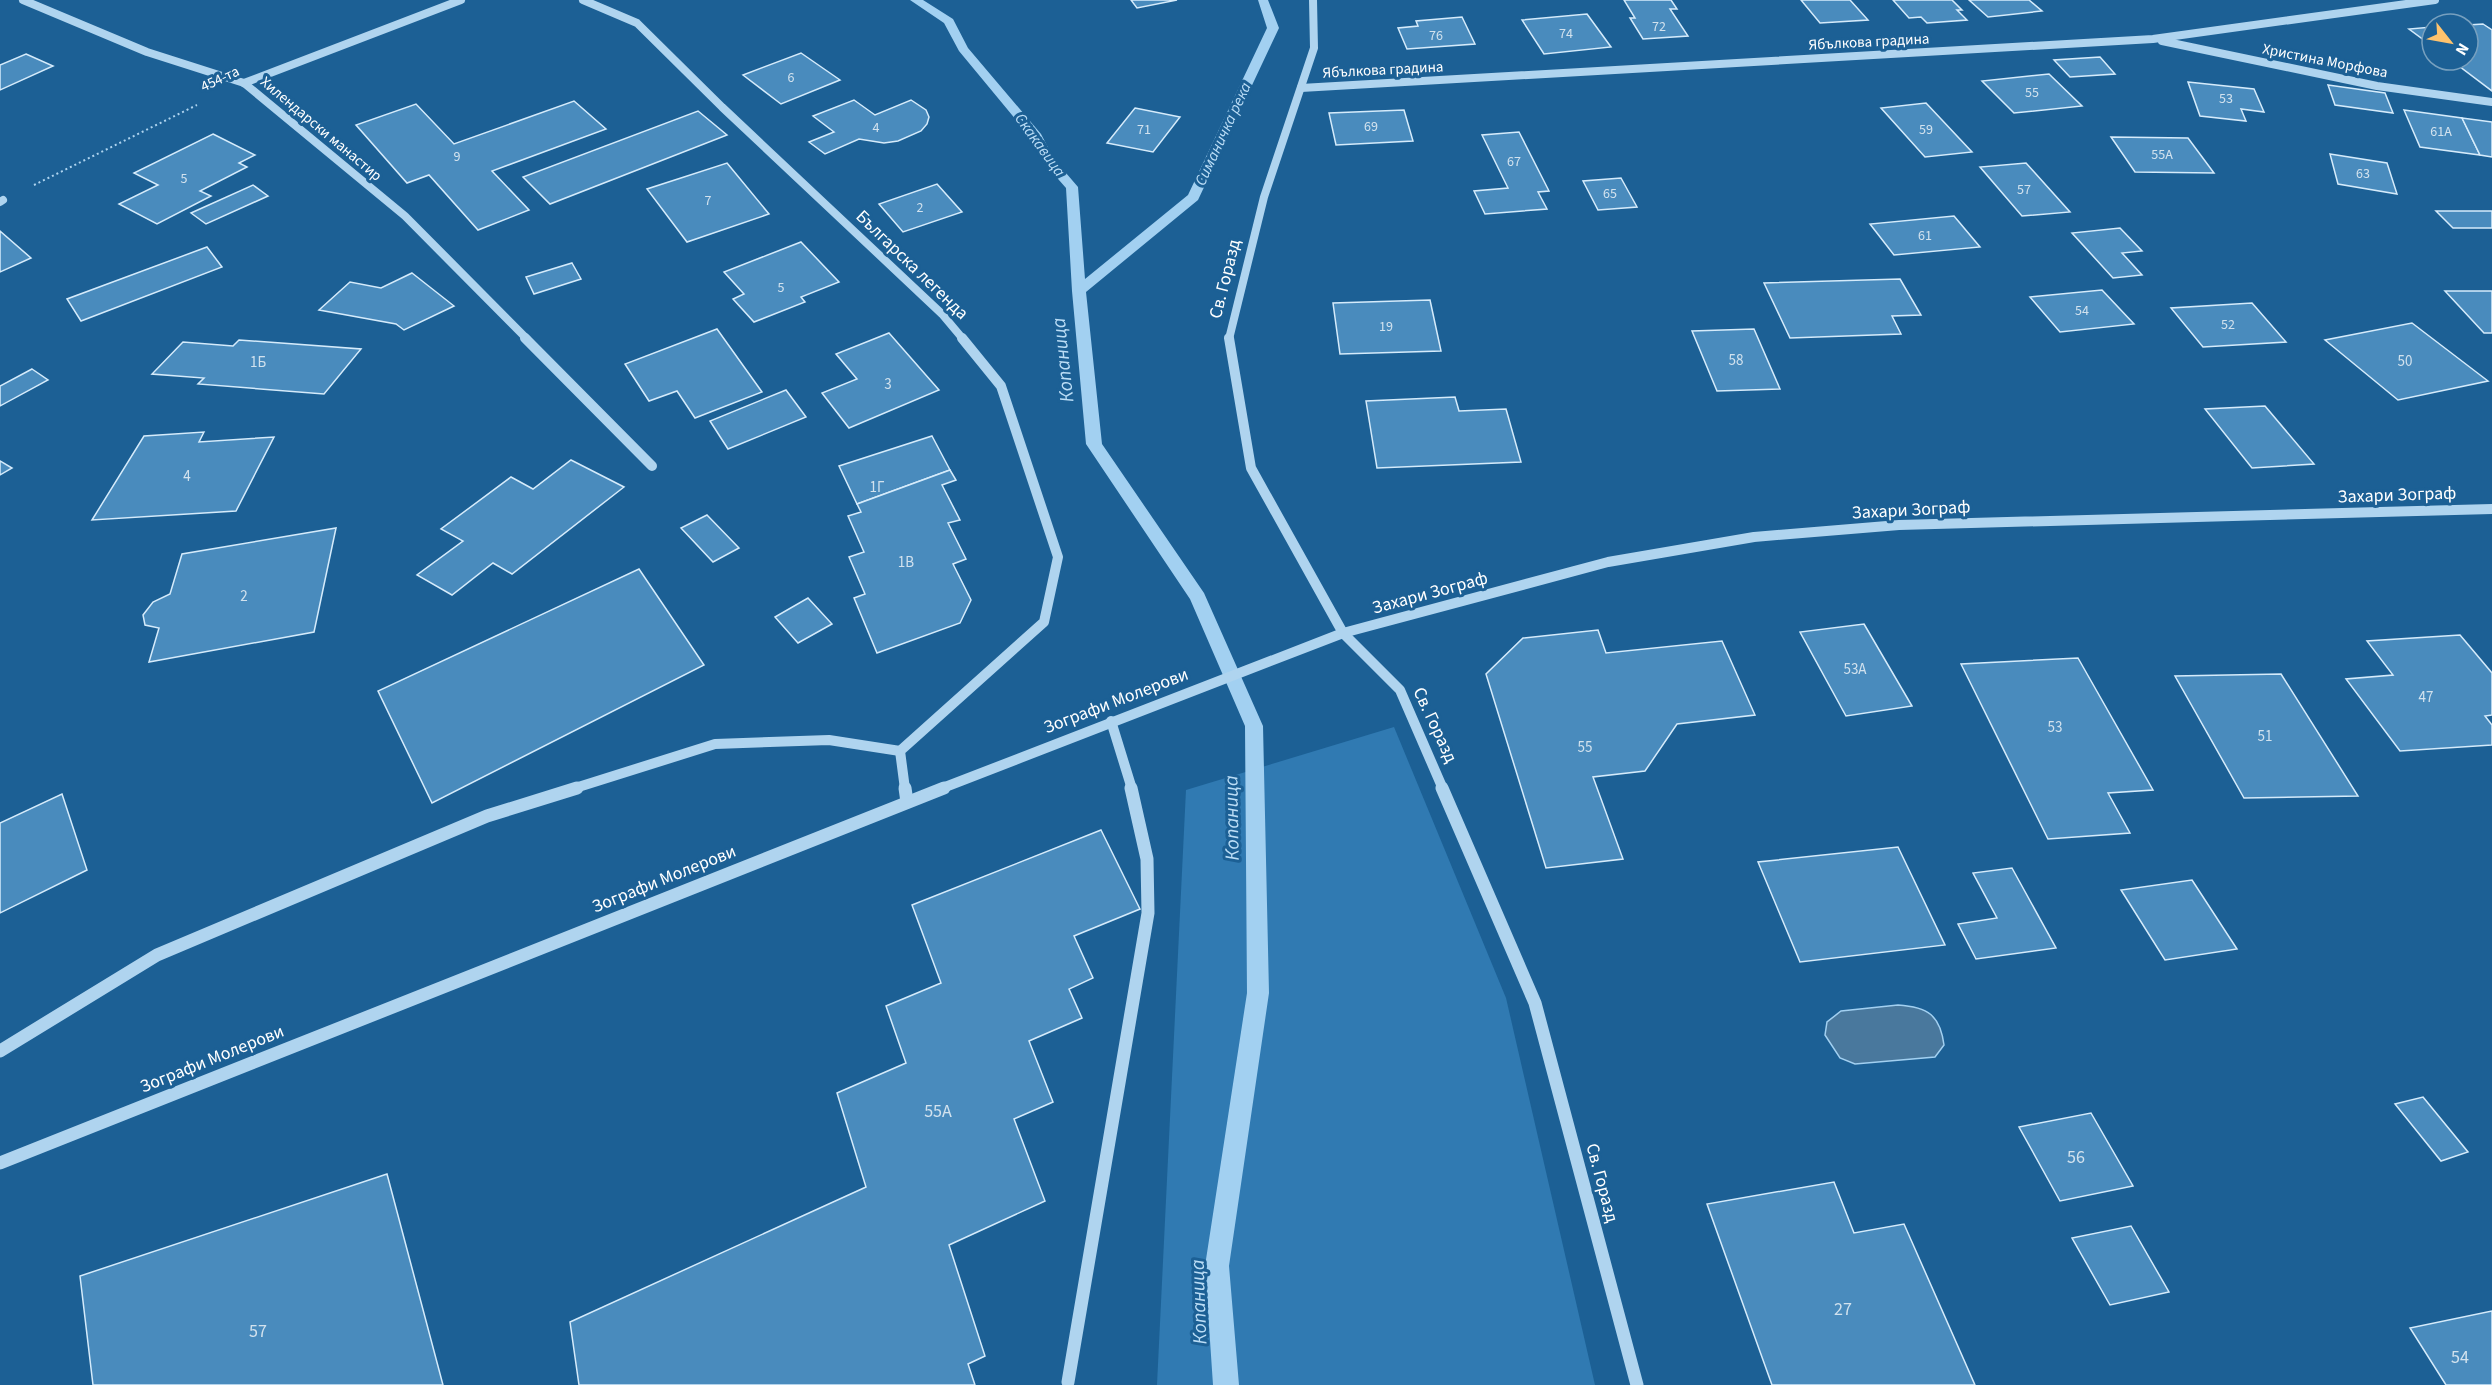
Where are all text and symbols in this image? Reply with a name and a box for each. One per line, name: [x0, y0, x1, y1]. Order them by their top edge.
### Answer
north arrow: [2420, 12, 2480, 72]
house number: 72: [1652, 17, 1666, 37]
house number: 74: [1559, 24, 1573, 44]
house number: 76: [1429, 26, 1443, 46]
street label: Ябълкова градина: [1808, 28, 1930, 56]
street label: Христина Морфова: [2261, 39, 2389, 83]
text: N: [2450, 39, 2474, 59]
street label: Ябълкова градина: [1322, 56, 1444, 84]
street label: 454-та: [197, 61, 243, 97]
house number: 6: [788, 68, 795, 88]
street label: Хилендарски манастир: [256, 72, 386, 186]
water label: Симаничка река: [1189, 78, 1257, 189]
house number: 55: [2025, 83, 2039, 103]
house number: 53: [2219, 89, 2233, 109]
water label: Скакавица: [1009, 109, 1071, 182]
house number: 69: [1364, 117, 1378, 137]
house number: 4: [873, 118, 880, 138]
house number: 71: [1137, 120, 1151, 140]
house number: 59: [1919, 120, 1933, 140]
house number: 61А: [2430, 122, 2452, 142]
house number: 55А: [2151, 145, 2173, 165]
house number: 9: [454, 147, 461, 167]
house number: 67: [1507, 152, 1521, 172]
house number: 63: [2356, 164, 2370, 184]
house number: 5: [181, 169, 188, 189]
house number: 57: [2017, 180, 2031, 200]
house number: 65: [1603, 184, 1617, 204]
house number: 7: [705, 191, 712, 211]
house number: 2: [917, 198, 924, 218]
street label: Българска легенда: [850, 205, 974, 325]
house number: 61: [1918, 226, 1932, 246]
street label: Св. Горазд: [1203, 236, 1247, 321]
house number: 5: [778, 278, 785, 298]
house number: 54: [2075, 301, 2089, 321]
house number: 52: [2221, 315, 2235, 335]
water label: Копаница: [1045, 316, 1081, 404]
house number: 19: [1379, 317, 1393, 337]
house number: 58: [1729, 350, 1743, 371]
house number: 50: [2398, 351, 2412, 372]
house number: 1Б: [250, 352, 266, 373]
house number: 3: [884, 374, 892, 395]
house number: 4: [183, 466, 191, 487]
house number: 1Г: [870, 477, 885, 498]
street label: Захари Зограф: [2337, 480, 2457, 510]
street label: Захари Зограф: [1851, 494, 1971, 526]
house number: 1В: [898, 552, 914, 573]
street label: Захари Зограф: [1369, 566, 1491, 620]
house number: 2: [240, 586, 248, 607]
house number: 53А: [1843, 659, 1867, 680]
street label: Зографи Молерови: [1040, 662, 1192, 740]
street label: Св. Горазд: [1407, 683, 1464, 767]
house number: 47: [2419, 687, 2433, 708]
house number: 53: [2048, 717, 2062, 738]
house number: 51: [2258, 726, 2272, 747]
house number: 55: [1578, 737, 1592, 758]
water label: Копаница: [1217, 775, 1247, 861]
street label: Зографи Молерови: [588, 839, 740, 919]
street label: Зографи Молерови: [136, 1019, 288, 1099]
house number: 55А: [924, 1099, 952, 1124]
street label: Св. Горазд: [1579, 1141, 1625, 1226]
house number: 56: [2067, 1145, 2085, 1170]
water label: Копаница: [1184, 1259, 1214, 1345]
house number: 27: [1834, 1297, 1852, 1322]
house number: 57: [249, 1319, 267, 1344]
house number: 54: [2451, 1345, 2469, 1370]

